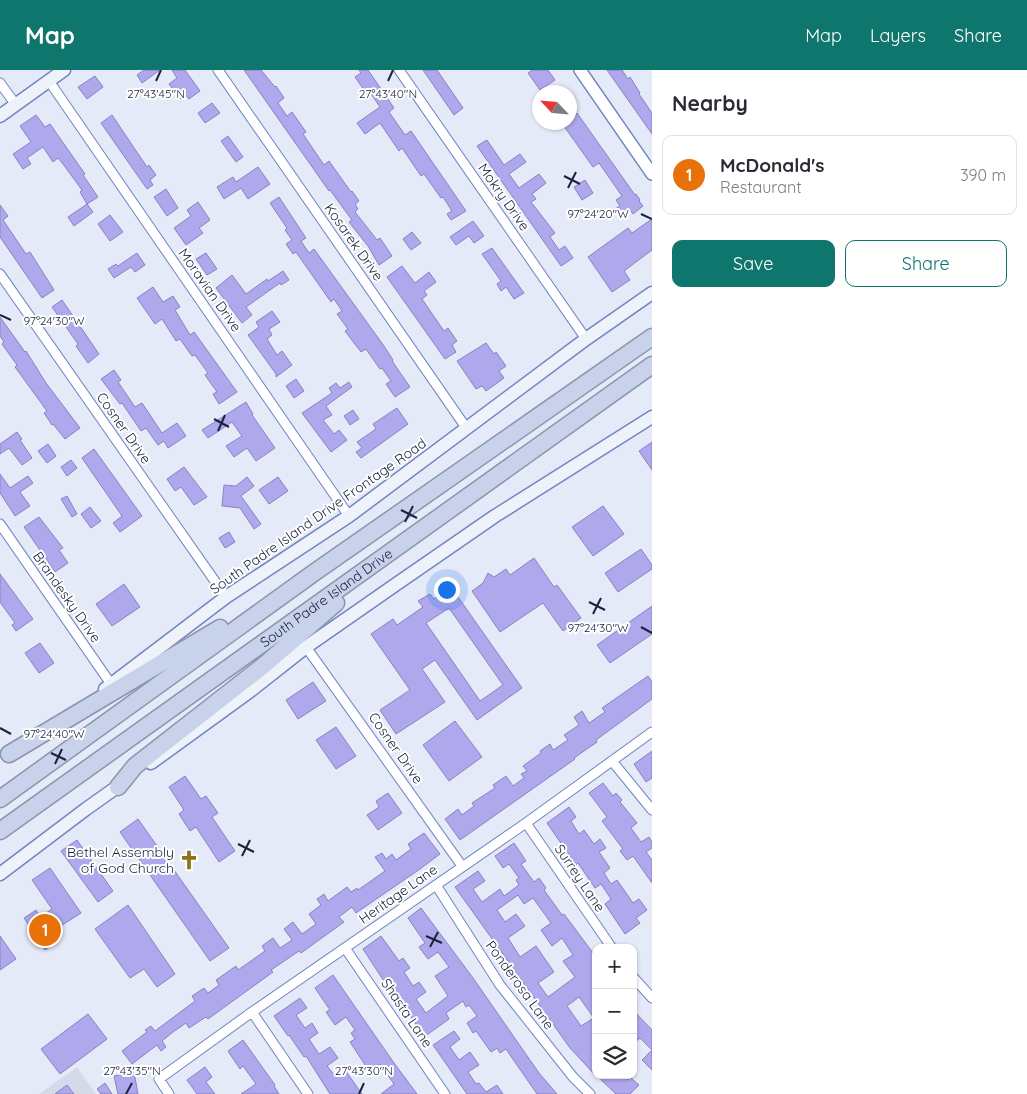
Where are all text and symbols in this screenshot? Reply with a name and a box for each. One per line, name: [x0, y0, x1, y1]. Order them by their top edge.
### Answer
text: Map: [25, 20, 75, 50]
text: Map: [805, 24, 842, 47]
text: Layers: [870, 24, 926, 47]
text: Share: [954, 24, 1002, 47]
north arrow: [532, 85, 577, 130]
text: 27°43'45"N: [127, 86, 185, 101]
text: 27°43'40"N: [359, 86, 417, 101]
text: Nearby: [672, 90, 748, 116]
text: McDonald's: [720, 153, 824, 177]
street label: Mokry Drive: [474, 160, 534, 234]
text: 1: [686, 165, 692, 185]
text: 390 m: [960, 165, 1006, 185]
text: Restaurant: [720, 177, 802, 197]
street label: Kosarek Drive: [321, 200, 387, 284]
text: 97°24'20"W: [567, 206, 629, 221]
button: Save: [672, 240, 835, 287]
button: Share: [845, 240, 1007, 287]
street label: Moravian Drive: [174, 245, 246, 335]
text: 97°24'30"W: [23, 313, 85, 328]
street label: Cosner Drive: [93, 389, 155, 467]
street label: South Padre Island Drive Frontage Road: [207, 435, 429, 597]
street label: South Padre Island Drive: [256, 547, 396, 651]
street label: Brandesky Drive: [29, 548, 105, 646]
your location: [434, 577, 460, 603]
text: 97°24'30"W: [567, 620, 629, 635]
street label: Cosner Drive: [365, 709, 427, 787]
text: 97°24'40"W: [23, 726, 85, 741]
street label: Surrey Lane: [551, 841, 609, 915]
place label: Bethel Assembly of God Church: [67, 843, 174, 877]
church icon: Bethel Assembly of God Church: [178, 849, 200, 871]
street label: Heritage Lane: [355, 860, 441, 928]
pin: 1: [29, 911, 61, 949]
street label: Ponderosa Lane: [482, 937, 558, 1033]
map controls: [592, 944, 637, 1079]
button: +: [592, 944, 637, 989]
street label: Shasta Lane: [377, 975, 437, 1051]
button: −: [592, 989, 637, 1034]
button: layers: [592, 1034, 637, 1079]
text: 27°43'35"N: [103, 1063, 161, 1078]
text: 27°43'30"N: [335, 1063, 393, 1078]

